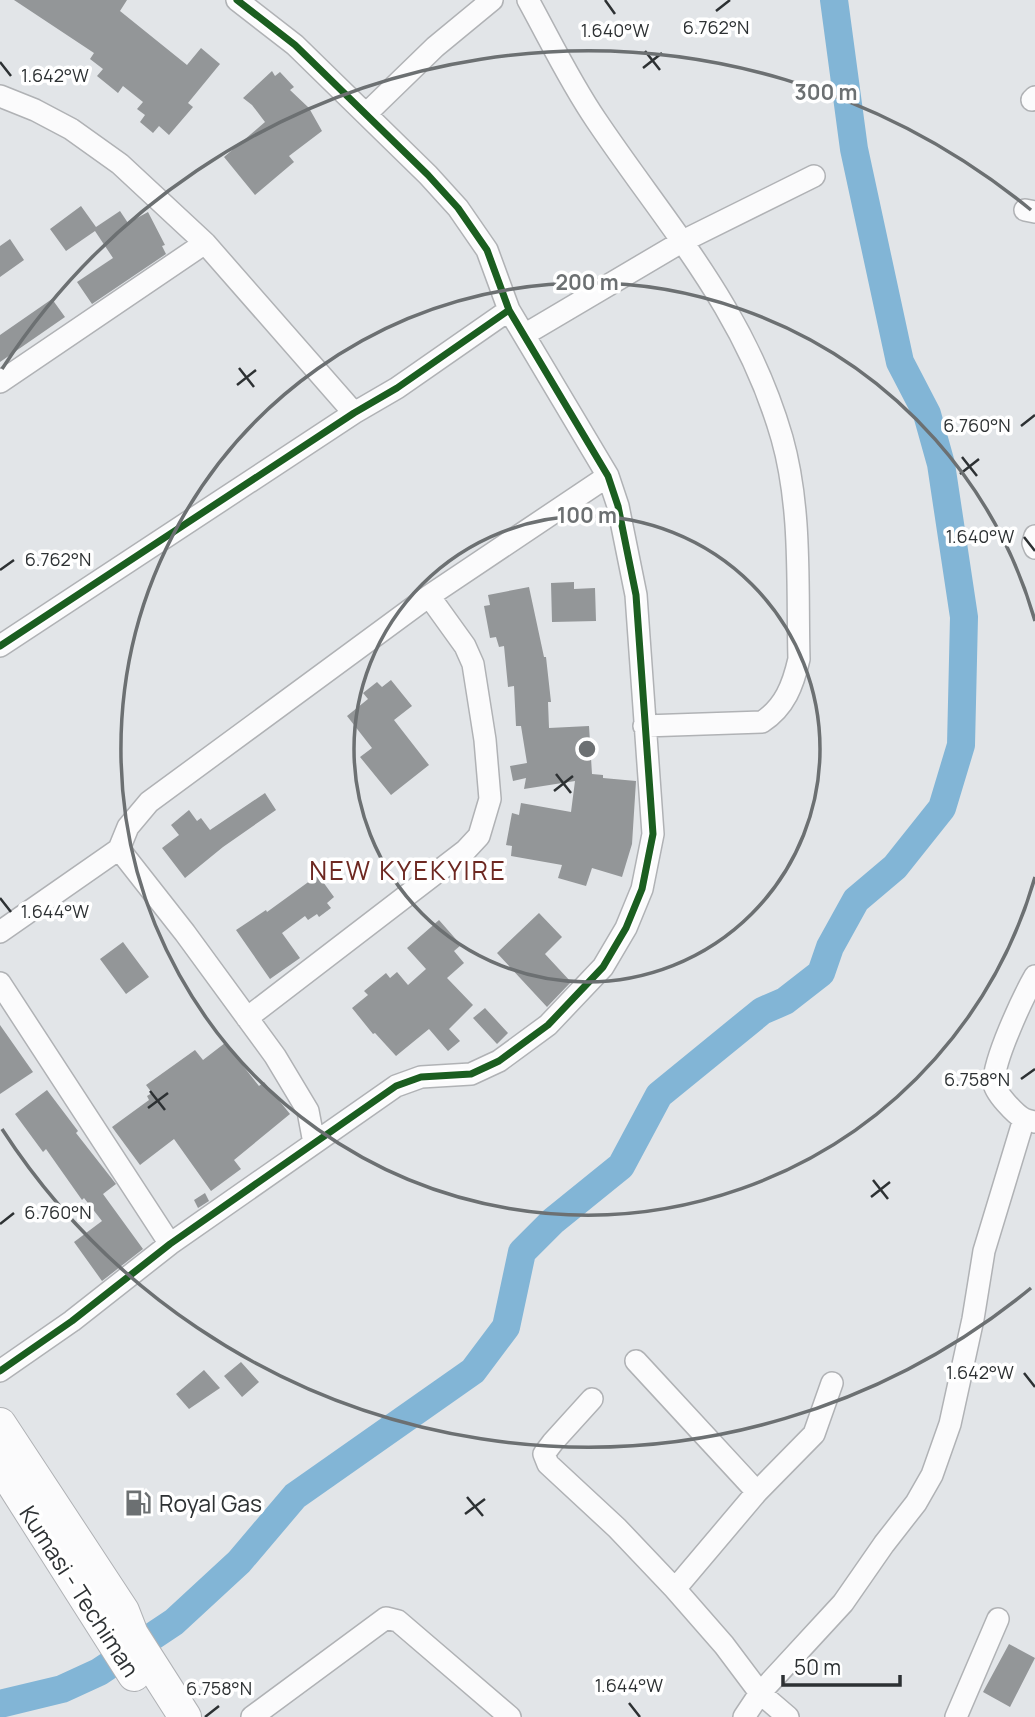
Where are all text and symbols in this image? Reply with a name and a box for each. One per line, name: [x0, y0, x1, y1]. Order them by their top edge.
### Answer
text: 6.762°N: [683, 15, 749, 39]
text: 1.640°W: [581, 18, 649, 42]
text: 1.642°W: [21, 63, 89, 87]
text: 300 m: [795, 78, 857, 106]
text: 200 m: [555, 268, 619, 296]
text: 6.760°N: [943, 413, 1011, 437]
text: 100 m: [557, 501, 617, 529]
text: 1.640°W: [946, 524, 1014, 548]
text: 6.762°N: [25, 547, 91, 571]
centre of rings: [575, 737, 599, 761]
district label: NEW KYEKYIRE: [309, 852, 507, 888]
text: 1.644°W: [21, 899, 89, 923]
text: 6.758°N: [944, 1067, 1010, 1091]
text: 6.760°N: [24, 1200, 92, 1224]
text: 1.642°W: [946, 1360, 1014, 1384]
place label: Royal Gas: [159, 1487, 262, 1519]
fuel station icon: Royal Gas: [123, 1488, 153, 1518]
street label: Kumasi - Techiman: [13, 1499, 147, 1683]
scale bar: [783, 1644, 900, 1688]
text: 50 m: [794, 1653, 841, 1681]
text: 1.644°W: [595, 1673, 663, 1697]
text: 6.758°N: [186, 1676, 252, 1700]

